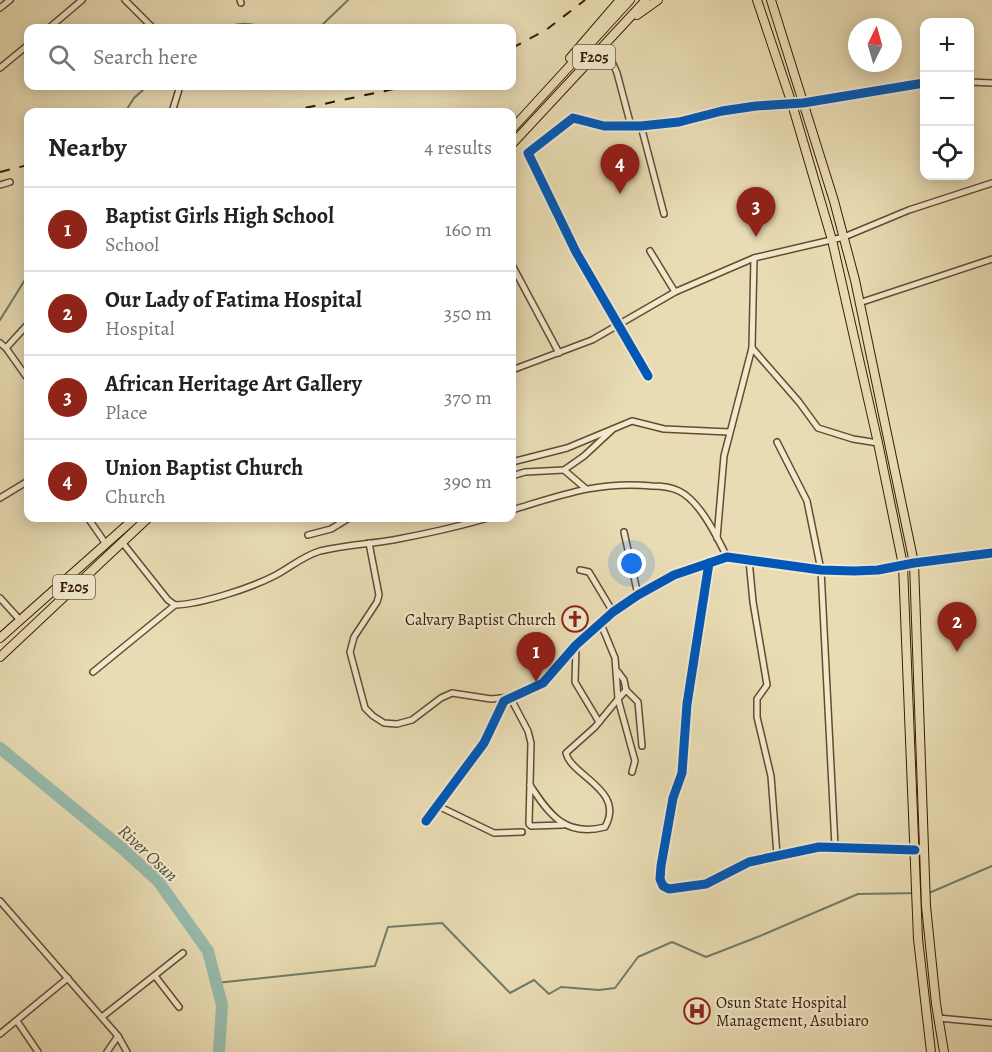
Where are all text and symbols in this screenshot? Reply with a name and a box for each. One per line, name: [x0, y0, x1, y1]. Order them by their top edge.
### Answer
north arrow: [848, 18, 902, 72]
map controls: [920, 18, 974, 180]
button: +: [920, 18, 974, 72]
search box: [24, 24, 516, 90]
icon: search: [45, 41, 78, 74]
text: Search here: [93, 42, 198, 72]
road number: F205: [573, 45, 615, 69]
button: −: [920, 72, 974, 126]
button: locate: [920, 126, 974, 180]
text: Nearby: [48, 130, 127, 165]
text: 4 results: [424, 134, 492, 161]
pin: 4: [600, 144, 640, 194]
pin: 3: [736, 188, 776, 237]
text: Baptist Girls High School: [105, 201, 334, 231]
text: 1: [64, 216, 71, 243]
text: 160 m: [445, 216, 492, 243]
text: School: [105, 231, 159, 258]
text: Our Lady of Fatima Hospital: [105, 285, 362, 315]
text: 2: [63, 300, 72, 327]
text: 350 m: [444, 300, 492, 327]
text: Hospital: [105, 315, 175, 342]
text: African Heritage Art Gallery: [105, 369, 362, 399]
text: 3: [63, 384, 72, 411]
text: 370 m: [444, 384, 492, 411]
text: Place: [105, 399, 147, 426]
text: Union Baptist Church: [105, 453, 303, 483]
text: 4: [63, 468, 72, 495]
text: 390 m: [443, 468, 492, 495]
text: Church: [105, 483, 166, 510]
your location: [617, 549, 646, 578]
road number: F205: [53, 575, 95, 599]
pin: 2: [938, 602, 976, 652]
church icon: Calvary Baptist Church: [560, 604, 590, 634]
place label: Calvary Baptist Church: [405, 609, 556, 631]
pin: 1: [516, 632, 556, 682]
water label: River Osun: [113, 819, 183, 887]
place label: Osun State Hospital Management, Asubiaro: [716, 992, 869, 1032]
hospital icon: Osun State Hospital Management, Asubiaro: [682, 996, 712, 1026]

